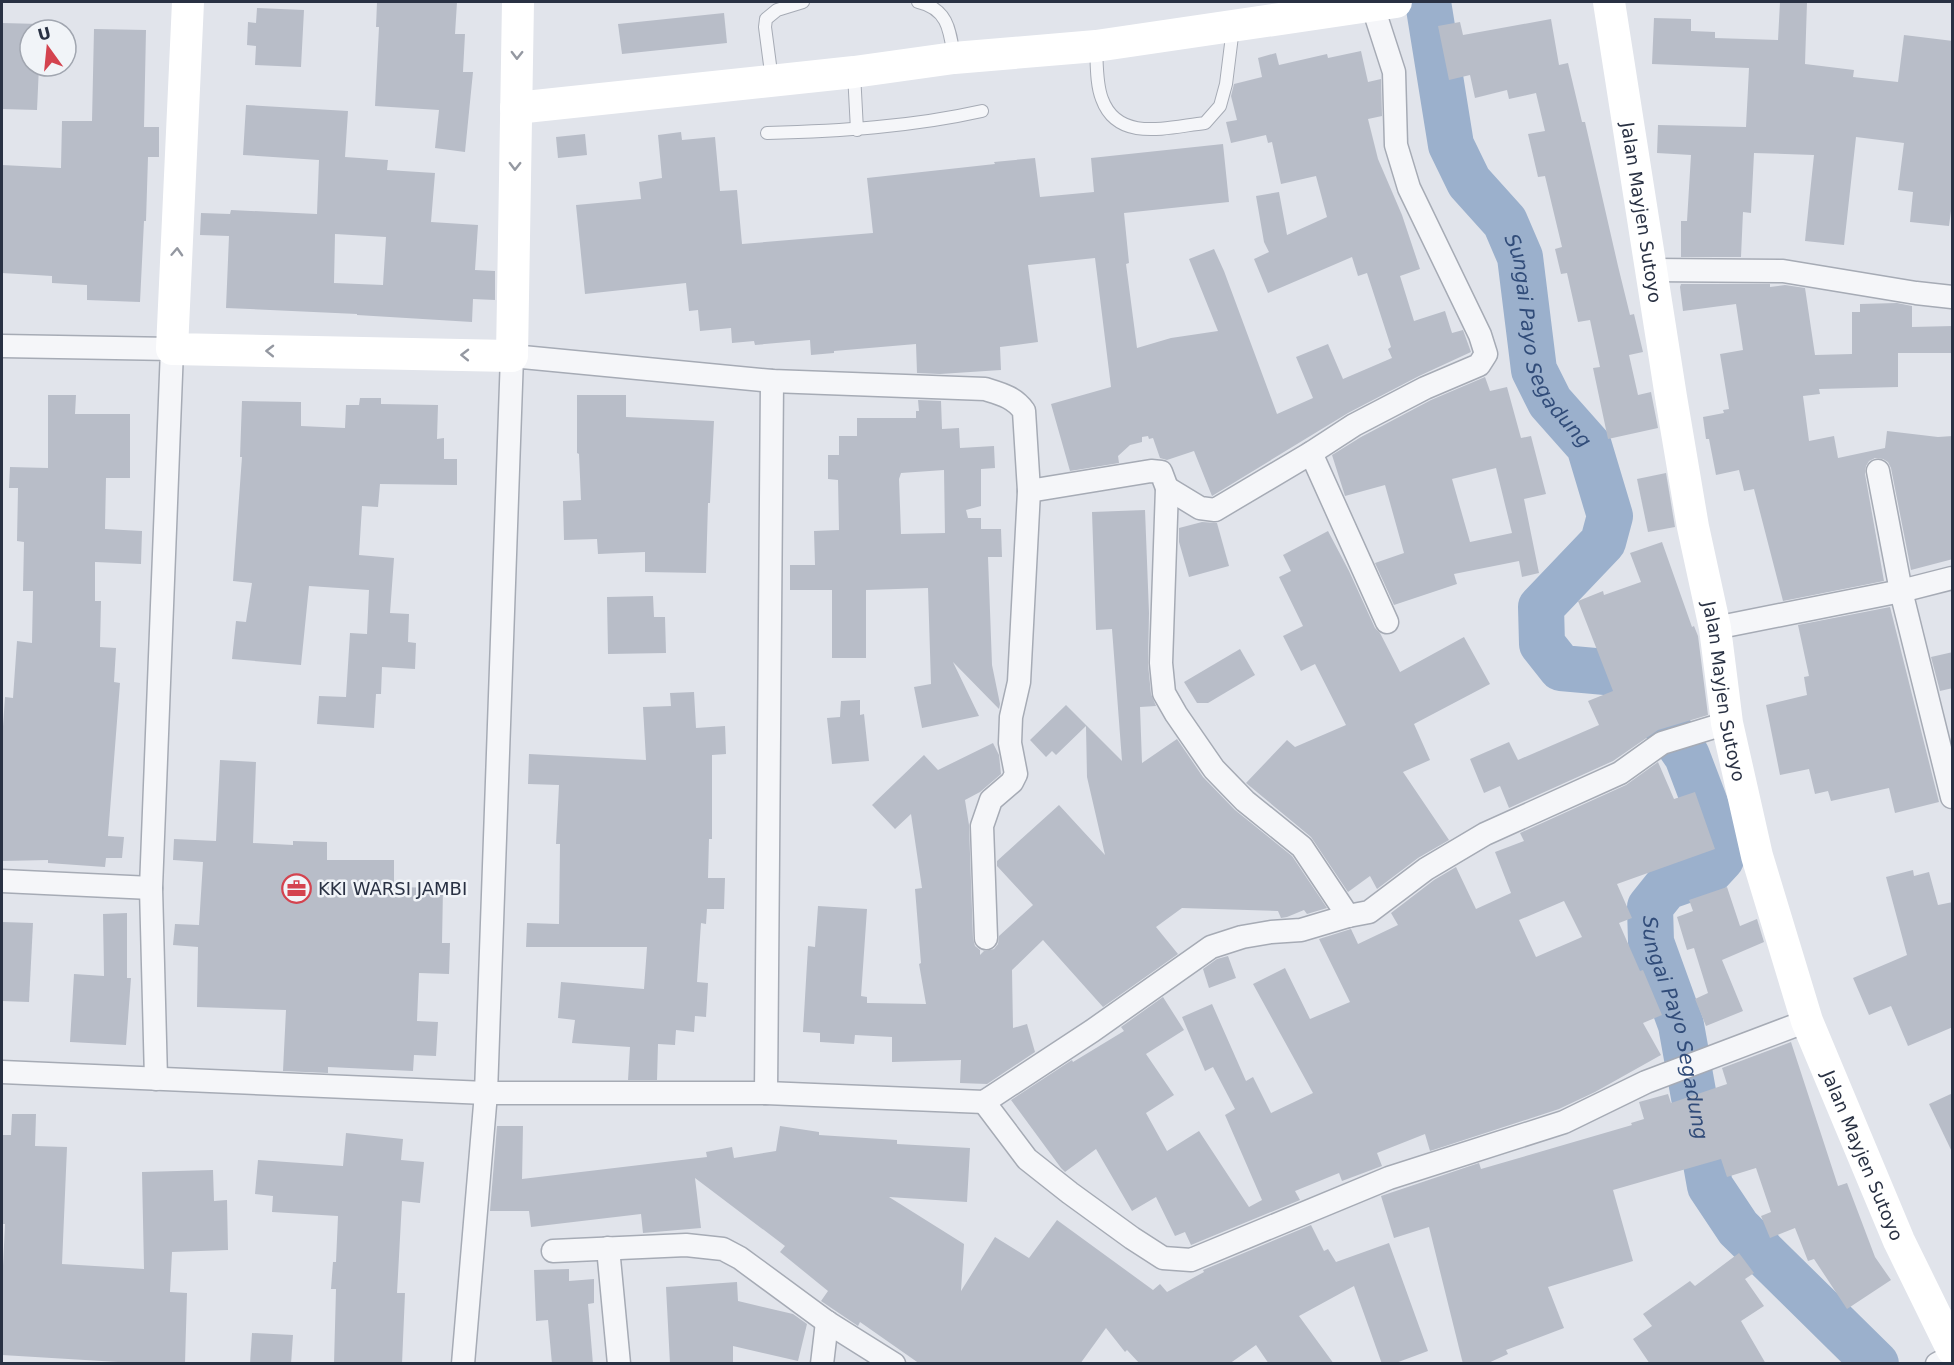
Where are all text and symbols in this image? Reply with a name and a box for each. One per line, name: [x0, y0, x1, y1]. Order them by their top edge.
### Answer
north arrow: [18, 18, 78, 78]
text: U: [36, 23, 53, 45]
one-way arrow: [511, 50, 523, 59]
street label: Jalan Mayjen Sutoyo: [1617, 120, 1667, 304]
one-way arrow: [509, 162, 521, 171]
water label: Sungai Payo Segadung: [1499, 230, 1597, 452]
one-way arrow: [170, 248, 183, 257]
one-way arrow: [266, 345, 275, 358]
one-way arrow: [461, 349, 470, 362]
street label: Jalan Mayjen Sutoyo: [1699, 598, 1750, 783]
office icon: KKI WARSI JAMBI: [281, 872, 313, 904]
place label: KKI WARSI JAMBI: [318, 878, 467, 899]
water label: Sungai Payo Segadung: [1638, 915, 1713, 1141]
street label: Jalan Mayjen Sutoyo: [1818, 1066, 1908, 1243]

